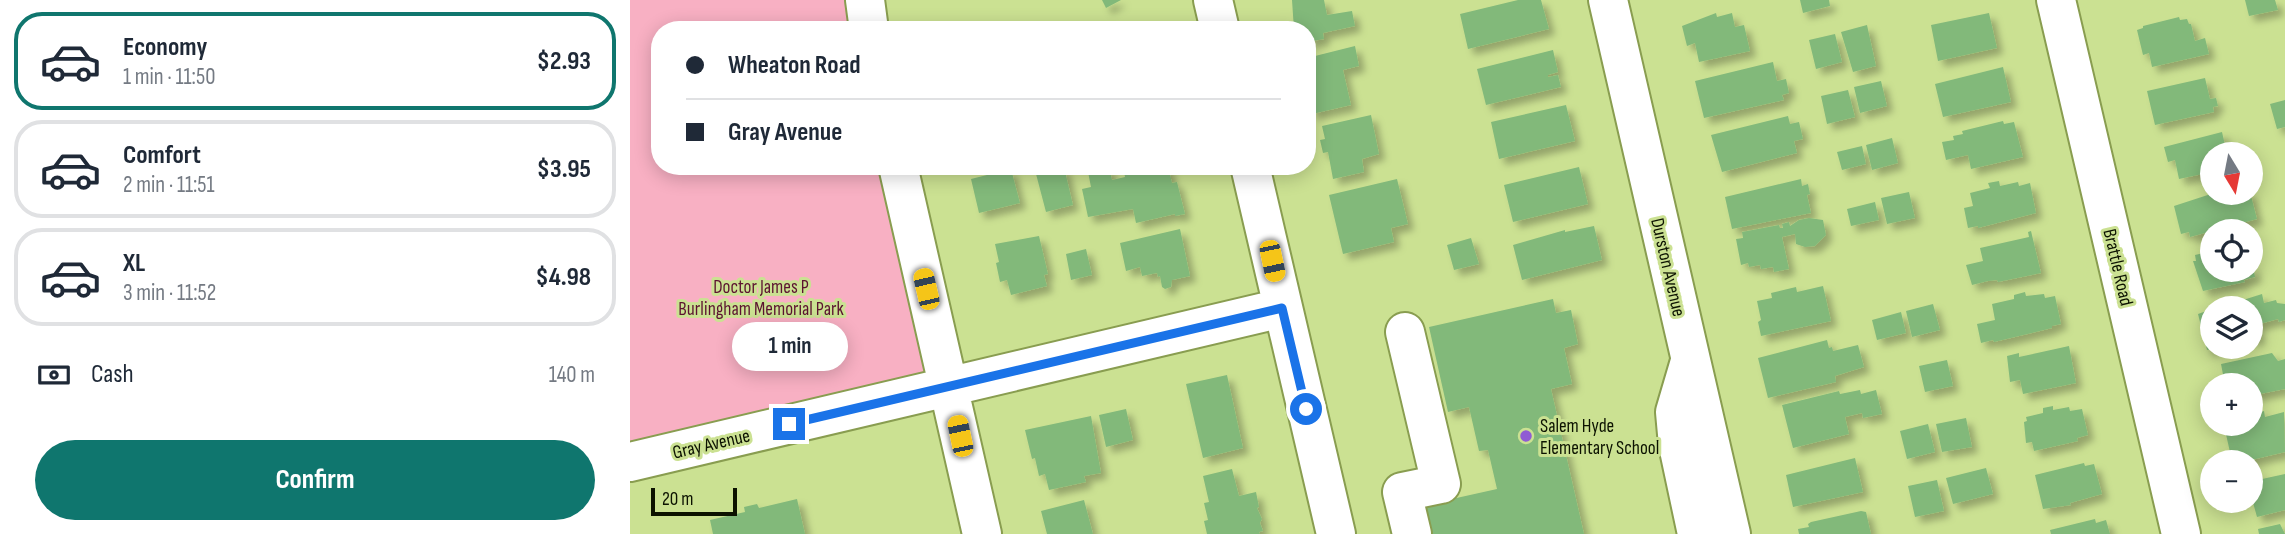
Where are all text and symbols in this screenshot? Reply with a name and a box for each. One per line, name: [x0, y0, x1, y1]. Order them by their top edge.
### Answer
icon: car: [39, 30, 102, 93]
text: Economy: [123, 32, 207, 63]
text: $2.93: [537, 46, 591, 77]
text: Wheaton Road: [728, 50, 861, 81]
text: 1 min · 11:50: [123, 63, 215, 91]
text: Gray Avenue: [728, 117, 842, 148]
icon: car: [39, 138, 102, 201]
text: Comfort: [123, 140, 201, 171]
north arrow: [2200, 142, 2263, 205]
map controls: [2200, 142, 2263, 513]
text: $3.95: [537, 154, 591, 185]
text: 2 min · 11:51: [123, 171, 215, 199]
street label: Durston Avenue: [1645, 216, 1690, 319]
button: locate: [2200, 219, 2263, 282]
street label: Brattle Road: [2098, 227, 2138, 308]
car: [1258, 238, 1287, 284]
icon: car: [39, 246, 102, 309]
text: XL: [123, 248, 145, 279]
text: $4.98: [535, 262, 591, 293]
car: [912, 266, 941, 312]
park label: Doctor James P Burlingham Memorial Park: [678, 276, 844, 321]
text: 3 min · 11:52: [123, 279, 216, 307]
button: layers: [2200, 296, 2263, 359]
callout: 1 min: [731, 322, 847, 372]
text: 1 min: [769, 332, 811, 360]
icon: cash: [35, 356, 73, 394]
text: Cash: [91, 359, 134, 390]
text: 140 m: [549, 361, 595, 389]
button: +: [2200, 373, 2263, 436]
route start: [1290, 393, 1322, 425]
route end: [773, 408, 805, 440]
car: [946, 413, 975, 459]
place label: Salem Hyde Elementary School: [1540, 415, 1659, 460]
street label: Gray Avenue: [670, 424, 752, 465]
marker: Salem Hyde Elementary School: [1518, 428, 1534, 444]
button: Confirm: [35, 440, 595, 520]
button: −: [2200, 450, 2263, 513]
scale bar: [651, 485, 737, 517]
text: 20 m: [662, 488, 694, 511]

